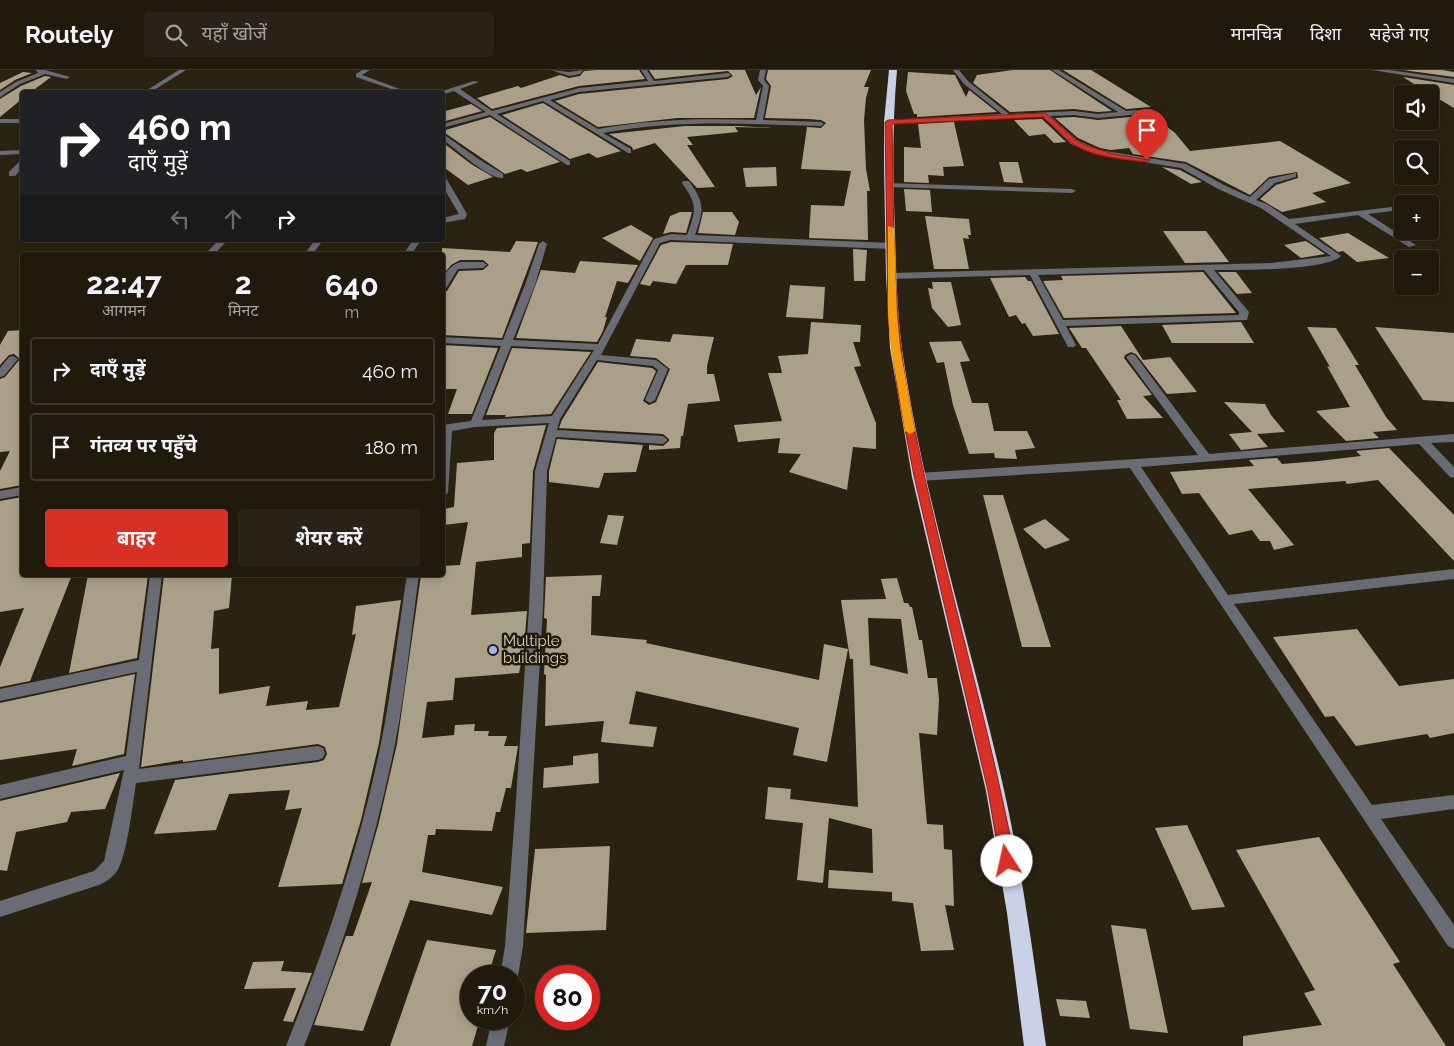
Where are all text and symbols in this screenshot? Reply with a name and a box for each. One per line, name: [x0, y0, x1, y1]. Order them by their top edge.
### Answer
search box: [144, 12, 494, 57]
text: Routely: [25, 20, 114, 49]
icon: search: [162, 21, 190, 49]
text: यहाँ खोजें: [202, 22, 267, 44]
text: मानचित्र: [1231, 23, 1282, 44]
text: दिशा: [1310, 23, 1341, 44]
text: सहेजे गए: [1369, 23, 1429, 44]
map controls: [1394, 85, 1439, 295]
button: sound: [1394, 85, 1439, 130]
text: 460 m: [128, 107, 232, 148]
pin: [1126, 109, 1168, 160]
icon: right: [45, 110, 110, 175]
icon: arrive: [1133, 116, 1161, 144]
button: search: [1394, 140, 1439, 185]
text: दाएँ मुड़ें: [128, 149, 188, 175]
button: +: [1394, 195, 1439, 240]
icon: left: [166, 205, 194, 233]
icon: ahead: [219, 205, 247, 233]
icon: right: [272, 205, 300, 233]
button: −: [1394, 250, 1439, 295]
text: 22:47: [86, 266, 162, 301]
text: 2: [235, 266, 252, 301]
text: 640: [325, 268, 379, 303]
text: आगमन: [102, 301, 146, 320]
text: मिनट: [228, 301, 259, 320]
text: m: [344, 303, 359, 322]
icon: right: [47, 357, 75, 385]
text: दाएँ मुड़ें: [90, 358, 146, 380]
text: 460 m: [362, 360, 418, 382]
icon: arrive: [47, 433, 75, 461]
text: गंतव्य पर पहुँचे: [90, 434, 197, 456]
text: 180 m: [365, 436, 418, 458]
button: बाहर: [45, 509, 228, 567]
button: शेयर करें: [238, 509, 420, 567]
place label: Multiple buildings: [503, 632, 566, 667]
marker: Multiple buildings: [487, 644, 499, 656]
position arrow: [980, 834, 1032, 886]
speed limit sign: 80: [535, 965, 600, 1030]
text: 70: [478, 976, 507, 1006]
text: km/h: [477, 1003, 508, 1017]

